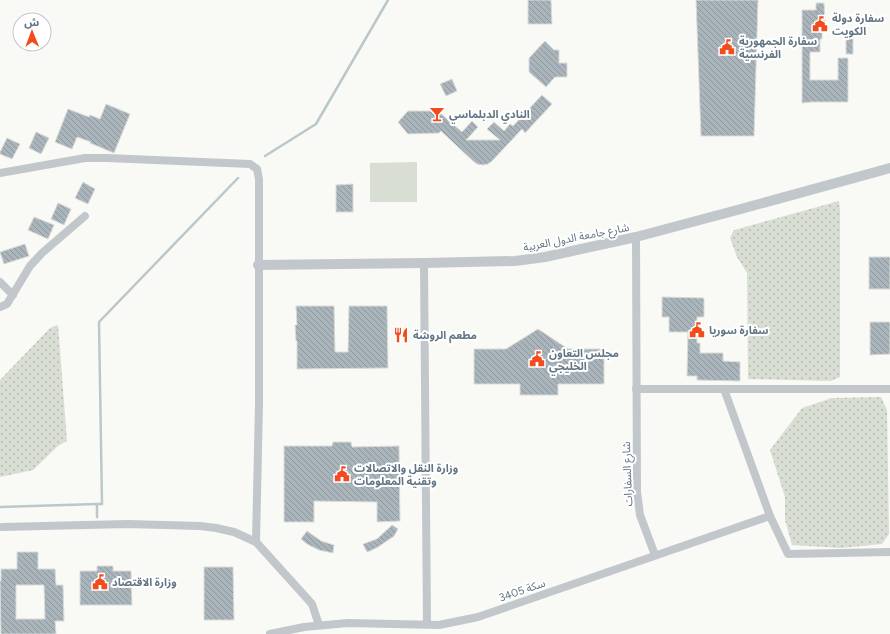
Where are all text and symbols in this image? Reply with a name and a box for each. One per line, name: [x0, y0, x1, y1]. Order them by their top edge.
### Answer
north arrow: [12, 12, 52, 52]
place label: سفارة دولة الكويت: [832, 12, 884, 38]
public building icon: سفارة دولة الكويت: [811, 15, 829, 33]
text: ش: [24, 16, 39, 29]
place label: سفارة الجمهورية الفرنسية: [739, 35, 817, 61]
public building icon: سفارة الجمهورية الفرنسية: [718, 38, 736, 56]
bar icon: النادي الدبلماسي: [428, 105, 446, 123]
place label: النادي الدبلماسي: [449, 108, 530, 124]
street label: شارع جامعة الدول العربية: [522, 221, 631, 255]
public building icon: سفارة سوريا: [688, 321, 706, 339]
place label: سفارة سوريا: [709, 324, 768, 337]
restaurant icon: مطعم الروشة: [392, 326, 410, 344]
place label: مطعم الروشة: [413, 329, 477, 344]
place label: مجلس التعاون الخليجي: [549, 347, 619, 376]
public building icon: مجلس التعاون الخليجي: [528, 350, 546, 368]
street label: شارع السفارات: [620, 441, 636, 507]
place label: وزارة النقل والاتصالات وتقنية المعلومات: [354, 462, 458, 488]
public building icon: وزارة النقل والاتصالات وتقنية المعلومات: [333, 465, 351, 483]
public building icon: وزارة الاقتصاد: [91, 573, 109, 591]
place label: وزارة الاقتصاد: [112, 576, 177, 589]
street label: سكة 3405: [497, 576, 548, 605]

